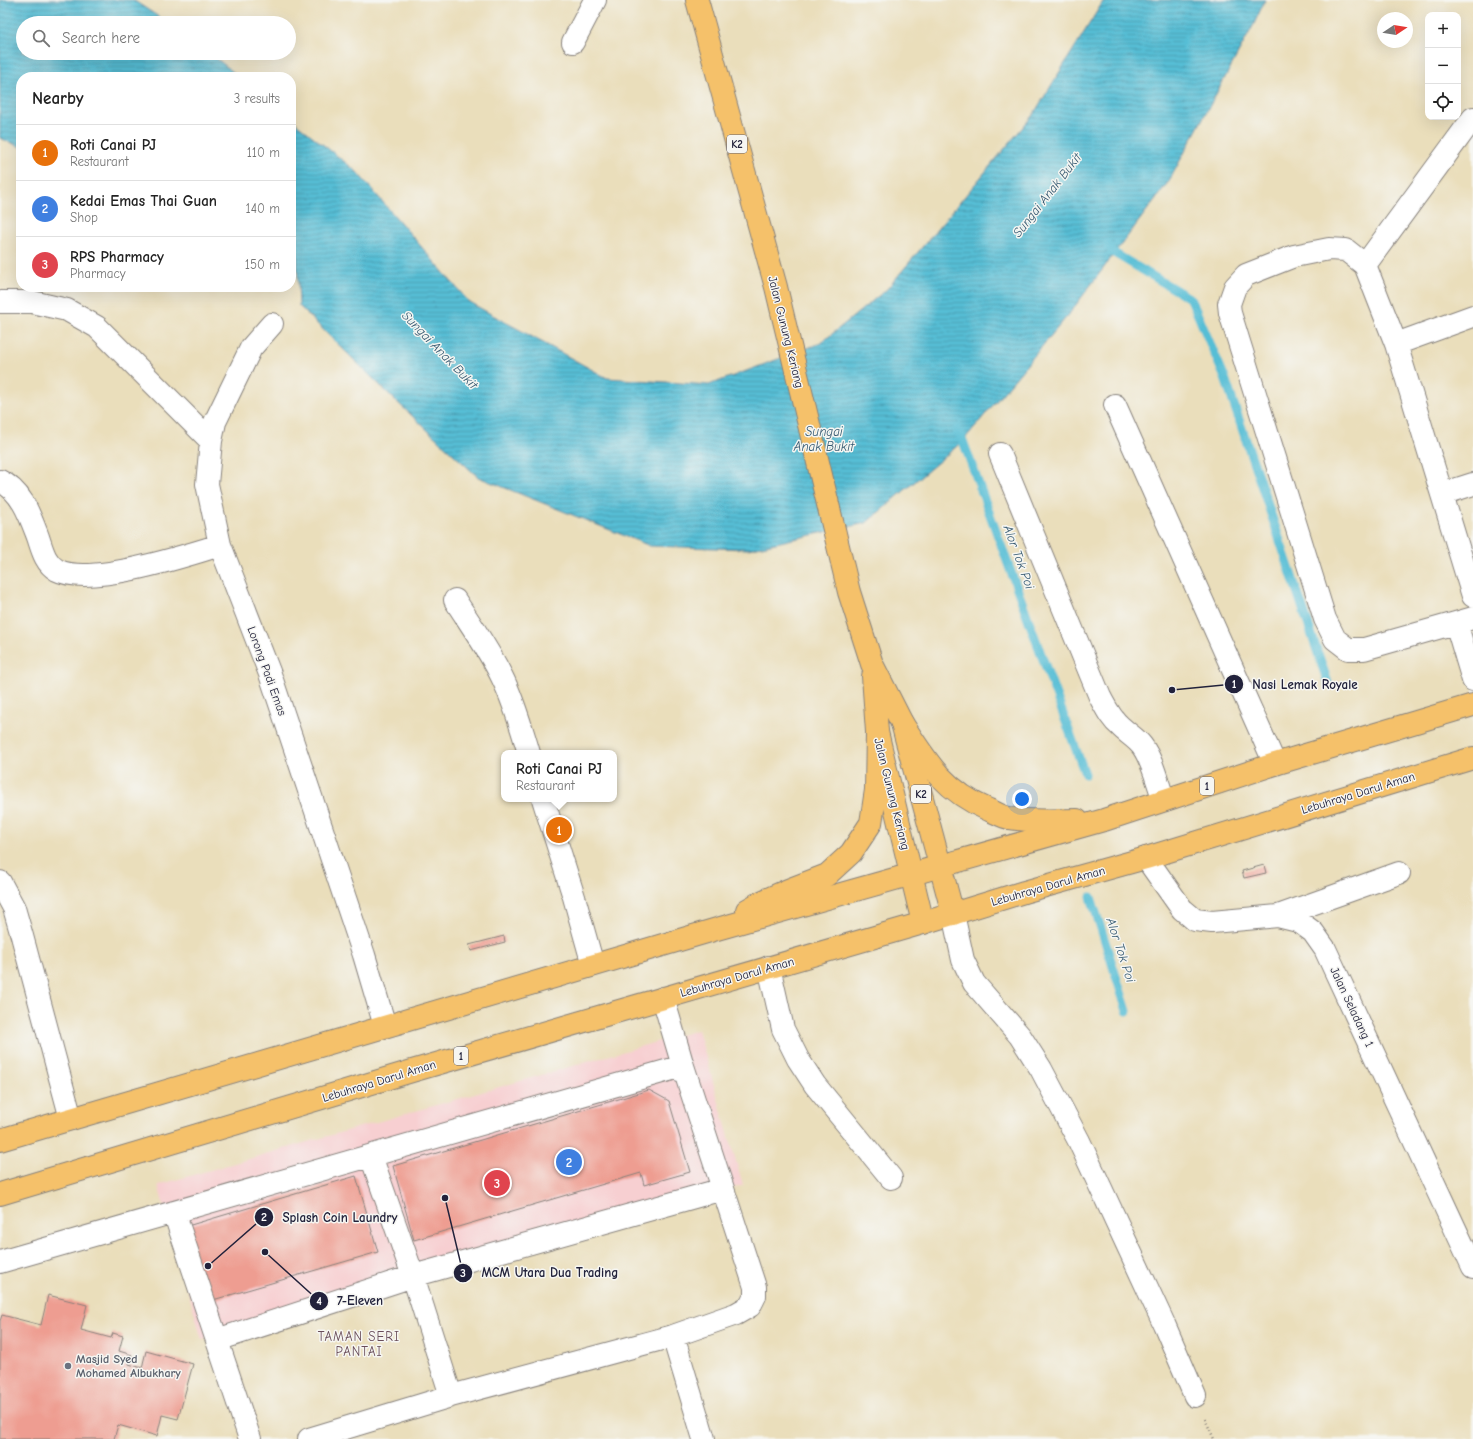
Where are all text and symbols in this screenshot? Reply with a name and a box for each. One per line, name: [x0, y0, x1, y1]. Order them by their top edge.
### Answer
north arrow: [1377, 12, 1413, 48]
map controls: [1425, 12, 1461, 120]
button: +: [1425, 12, 1461, 48]
search box: [16, 16, 296, 60]
icon: search: [30, 27, 52, 49]
text: Search here: [62, 29, 140, 47]
button: −: [1425, 48, 1461, 84]
button: locate: [1425, 84, 1461, 120]
text: Nearby: [32, 89, 83, 108]
text: 3 results: [234, 91, 280, 106]
road number: K2: [727, 135, 747, 153]
text: Roti Canai PJ: [70, 136, 156, 154]
text: 1: [42, 145, 48, 160]
text: 110 m: [247, 145, 280, 160]
water label: Sungai Anak Bukit: [1010, 149, 1085, 240]
text: Restaurant: [70, 154, 129, 169]
text: Kedai Emas Thai Guan: [70, 192, 217, 210]
text: 2: [42, 201, 48, 216]
text: 140 m: [246, 201, 280, 216]
text: Shop: [70, 210, 98, 225]
text: RPS Pharmacy: [70, 248, 164, 266]
text: 3: [42, 257, 48, 272]
text: 150 m: [245, 257, 280, 272]
text: Pharmacy: [70, 266, 126, 281]
street label: Jalan Gunung Keriang: [765, 274, 807, 390]
water label: Sungai Anak Bukit: [399, 308, 482, 393]
water label: Sungai Anak Bukit: [793, 424, 855, 454]
water label: Alor Tok Poi: [1000, 522, 1038, 592]
street label: Lorong Padi Emas: [244, 624, 290, 718]
callout: Nasi Lemak Royale: [1224, 672, 1365, 697]
text: 1: [1232, 677, 1237, 691]
text: Nasi Lemak Royale: [1252, 677, 1358, 692]
street label: Jalan Gunung Keriang: [871, 736, 913, 852]
popup: [501, 750, 617, 802]
text: Roti Canai PJ: [516, 760, 602, 778]
street label: Lebuhraya Darul Aman: [1300, 769, 1416, 817]
road number: 1: [1200, 777, 1214, 795]
text: Restaurant: [516, 778, 575, 793]
road number: K2: [911, 785, 931, 803]
your location: [1012, 789, 1032, 809]
pin: 1: [546, 815, 572, 845]
street label: Lebuhraya Darul Aman: [989, 863, 1107, 909]
water label: Alor Tok Poi: [1103, 915, 1139, 985]
street label: Lebuhraya Darul Aman: [678, 954, 796, 1000]
street label: Jalan Seladang 1: [1327, 965, 1377, 1050]
road number: 1: [454, 1047, 468, 1065]
street label: Lebuhraya Darul Aman: [321, 1057, 437, 1105]
pin: 2: [556, 1147, 582, 1177]
pin: 3: [484, 1168, 510, 1198]
callout: Splash Coin Laundry: [254, 1205, 405, 1230]
text: 2: [261, 1210, 267, 1224]
text: Splash Coin Laundry: [283, 1210, 398, 1225]
callout: MCM Utara Dua Trading: [453, 1260, 626, 1285]
text: MCM Utara Dua Trading: [482, 1265, 618, 1280]
text: 3: [460, 1266, 466, 1280]
callout: 7-Eleven: [309, 1288, 391, 1313]
text: 7-Eleven: [337, 1293, 383, 1308]
text: 4: [316, 1294, 322, 1308]
district label: TAMAN SERI PANTAI: [318, 1329, 400, 1359]
place label: Masjid Syed Mohamed Albukhary: [76, 1352, 181, 1380]
marker: Masjid Syed Mohamed Albukhary: [63, 1361, 73, 1371]

